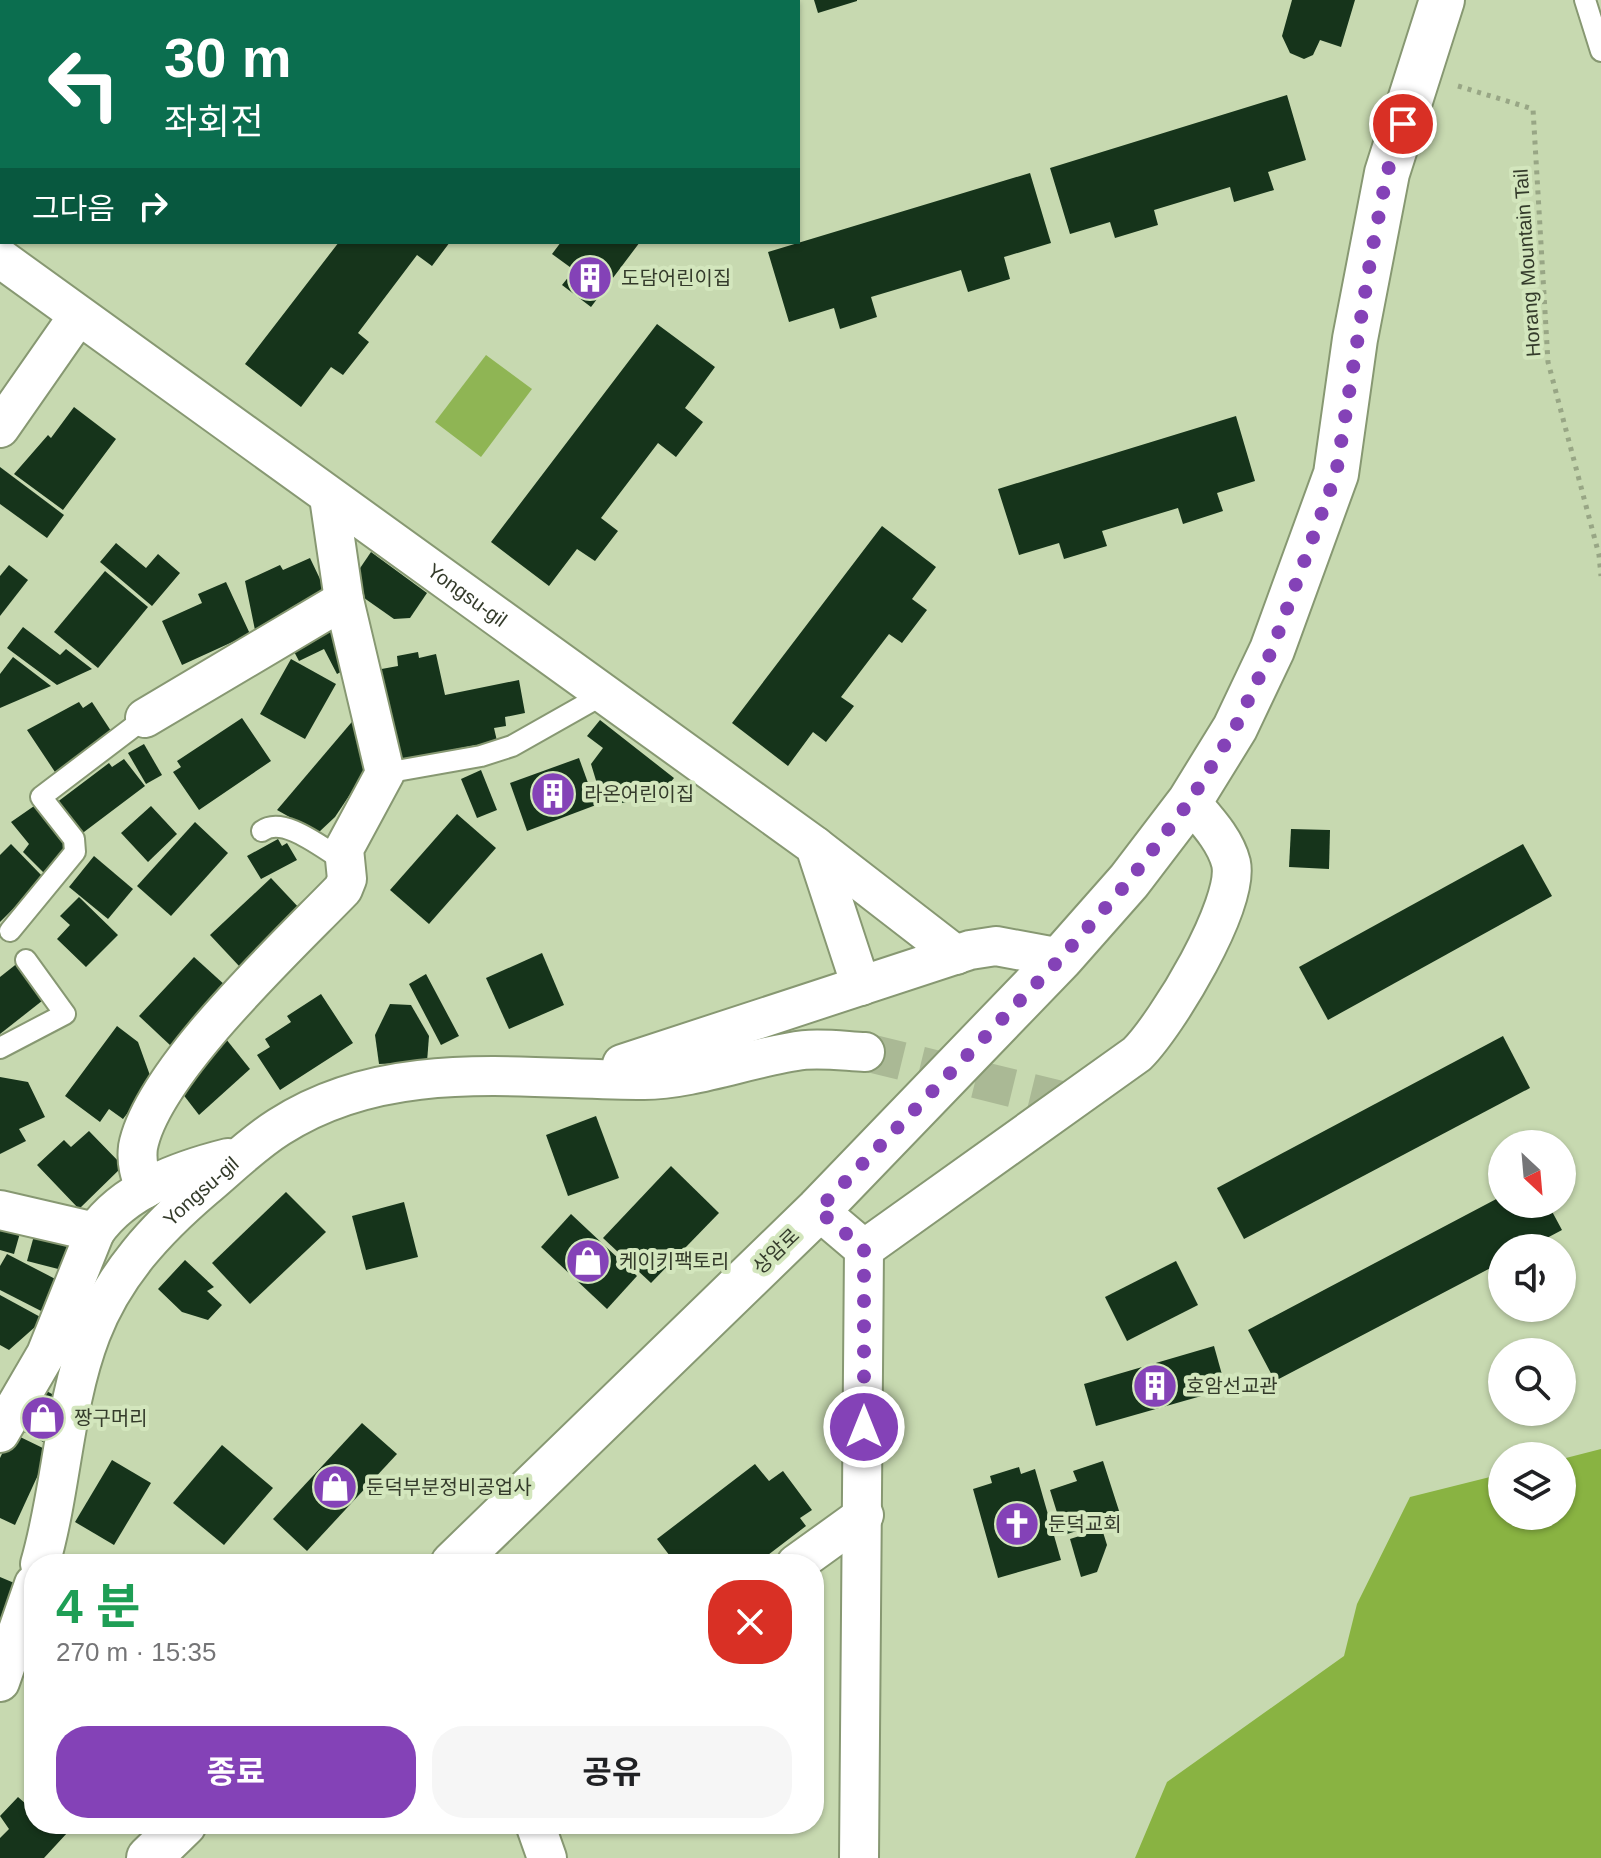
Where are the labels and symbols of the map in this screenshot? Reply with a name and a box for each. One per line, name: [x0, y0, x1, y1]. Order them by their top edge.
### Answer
pin: [1369, 90, 1437, 158]
street label: Horang Mountain Tail: [1509, 168, 1545, 358]
building icon: 도담어린이집: [566, 254, 614, 302]
place label: 도담어린이집: [621, 267, 731, 289]
street label: Yongsu-gil: [423, 559, 511, 631]
building icon: 라온어린이집: [529, 770, 577, 818]
place label: 라온어린이집: [584, 783, 694, 805]
north arrow: [1488, 1130, 1576, 1218]
street label: Yongsu-gil: [159, 1152, 243, 1230]
street label: 상암로: [749, 1224, 803, 1278]
shop icon: 케이키팩토리: [564, 1237, 612, 1285]
place label: 케이키팩토리: [619, 1250, 729, 1272]
building icon: 호암선교관: [1131, 1362, 1179, 1410]
place label: 호암선교관: [1186, 1375, 1278, 1397]
position arrow: [822, 1385, 906, 1469]
shop icon: 짱구머리: [19, 1394, 67, 1442]
place label: 짱구머리: [74, 1407, 148, 1429]
shop icon: 둔덕부분정비공업사: [311, 1463, 359, 1511]
place label: 둔덕부분정비공업사: [366, 1476, 532, 1498]
church icon: 둔덕교회: [993, 1500, 1041, 1548]
place label: 둔덕교회: [1048, 1513, 1122, 1535]

